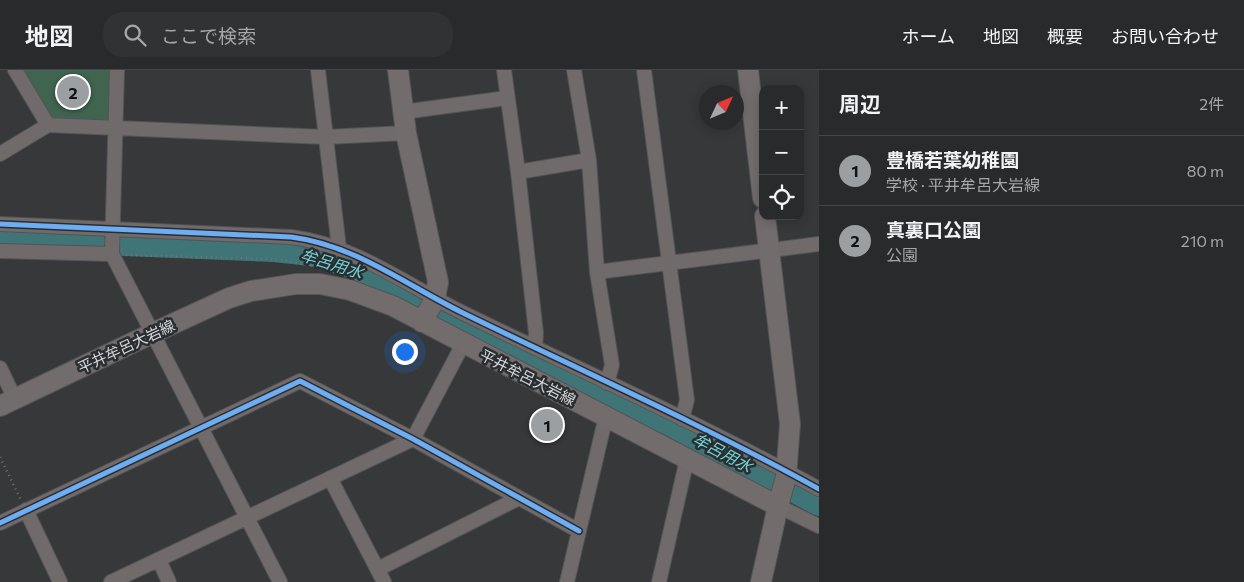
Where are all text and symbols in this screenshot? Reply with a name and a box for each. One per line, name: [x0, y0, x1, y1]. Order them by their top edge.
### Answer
search box: [103, 12, 453, 57]
text: 地図: [25, 21, 73, 50]
icon: search: [121, 21, 149, 49]
text: ここで検索: [161, 24, 256, 47]
text: ホーム: [902, 25, 955, 47]
text: 地図: [983, 25, 1019, 47]
text: 概要: [1047, 25, 1083, 47]
text: お問い合わせ: [1111, 25, 1219, 47]
pin: 2: [57, 73, 89, 111]
north arrow: [699, 85, 744, 130]
map controls: [759, 85, 804, 220]
button: +: [759, 85, 804, 130]
text: 周辺: [839, 91, 881, 116]
text: 2件: [1199, 94, 1224, 113]
button: −: [759, 130, 804, 175]
text: 豊橋若葉幼稚園: [886, 148, 1019, 171]
text: 1: [851, 161, 859, 180]
text: 80 m: [1187, 161, 1224, 180]
button: locate: [759, 175, 804, 220]
text: 学校 · 平井牟呂大岩線: [886, 175, 1040, 194]
text: 真裏口公園: [886, 218, 981, 241]
text: 2: [850, 231, 860, 250]
text: 210 m: [1181, 231, 1224, 250]
water label: 牟呂用水: [299, 245, 367, 282]
text: 公園: [886, 245, 918, 264]
street label: 平井牟呂大岩線: [75, 316, 177, 376]
your location: [392, 339, 418, 365]
street label: 平井牟呂大岩線: [477, 345, 579, 409]
pin: 1: [531, 406, 563, 444]
water label: 牟呂用水: [690, 429, 757, 476]

